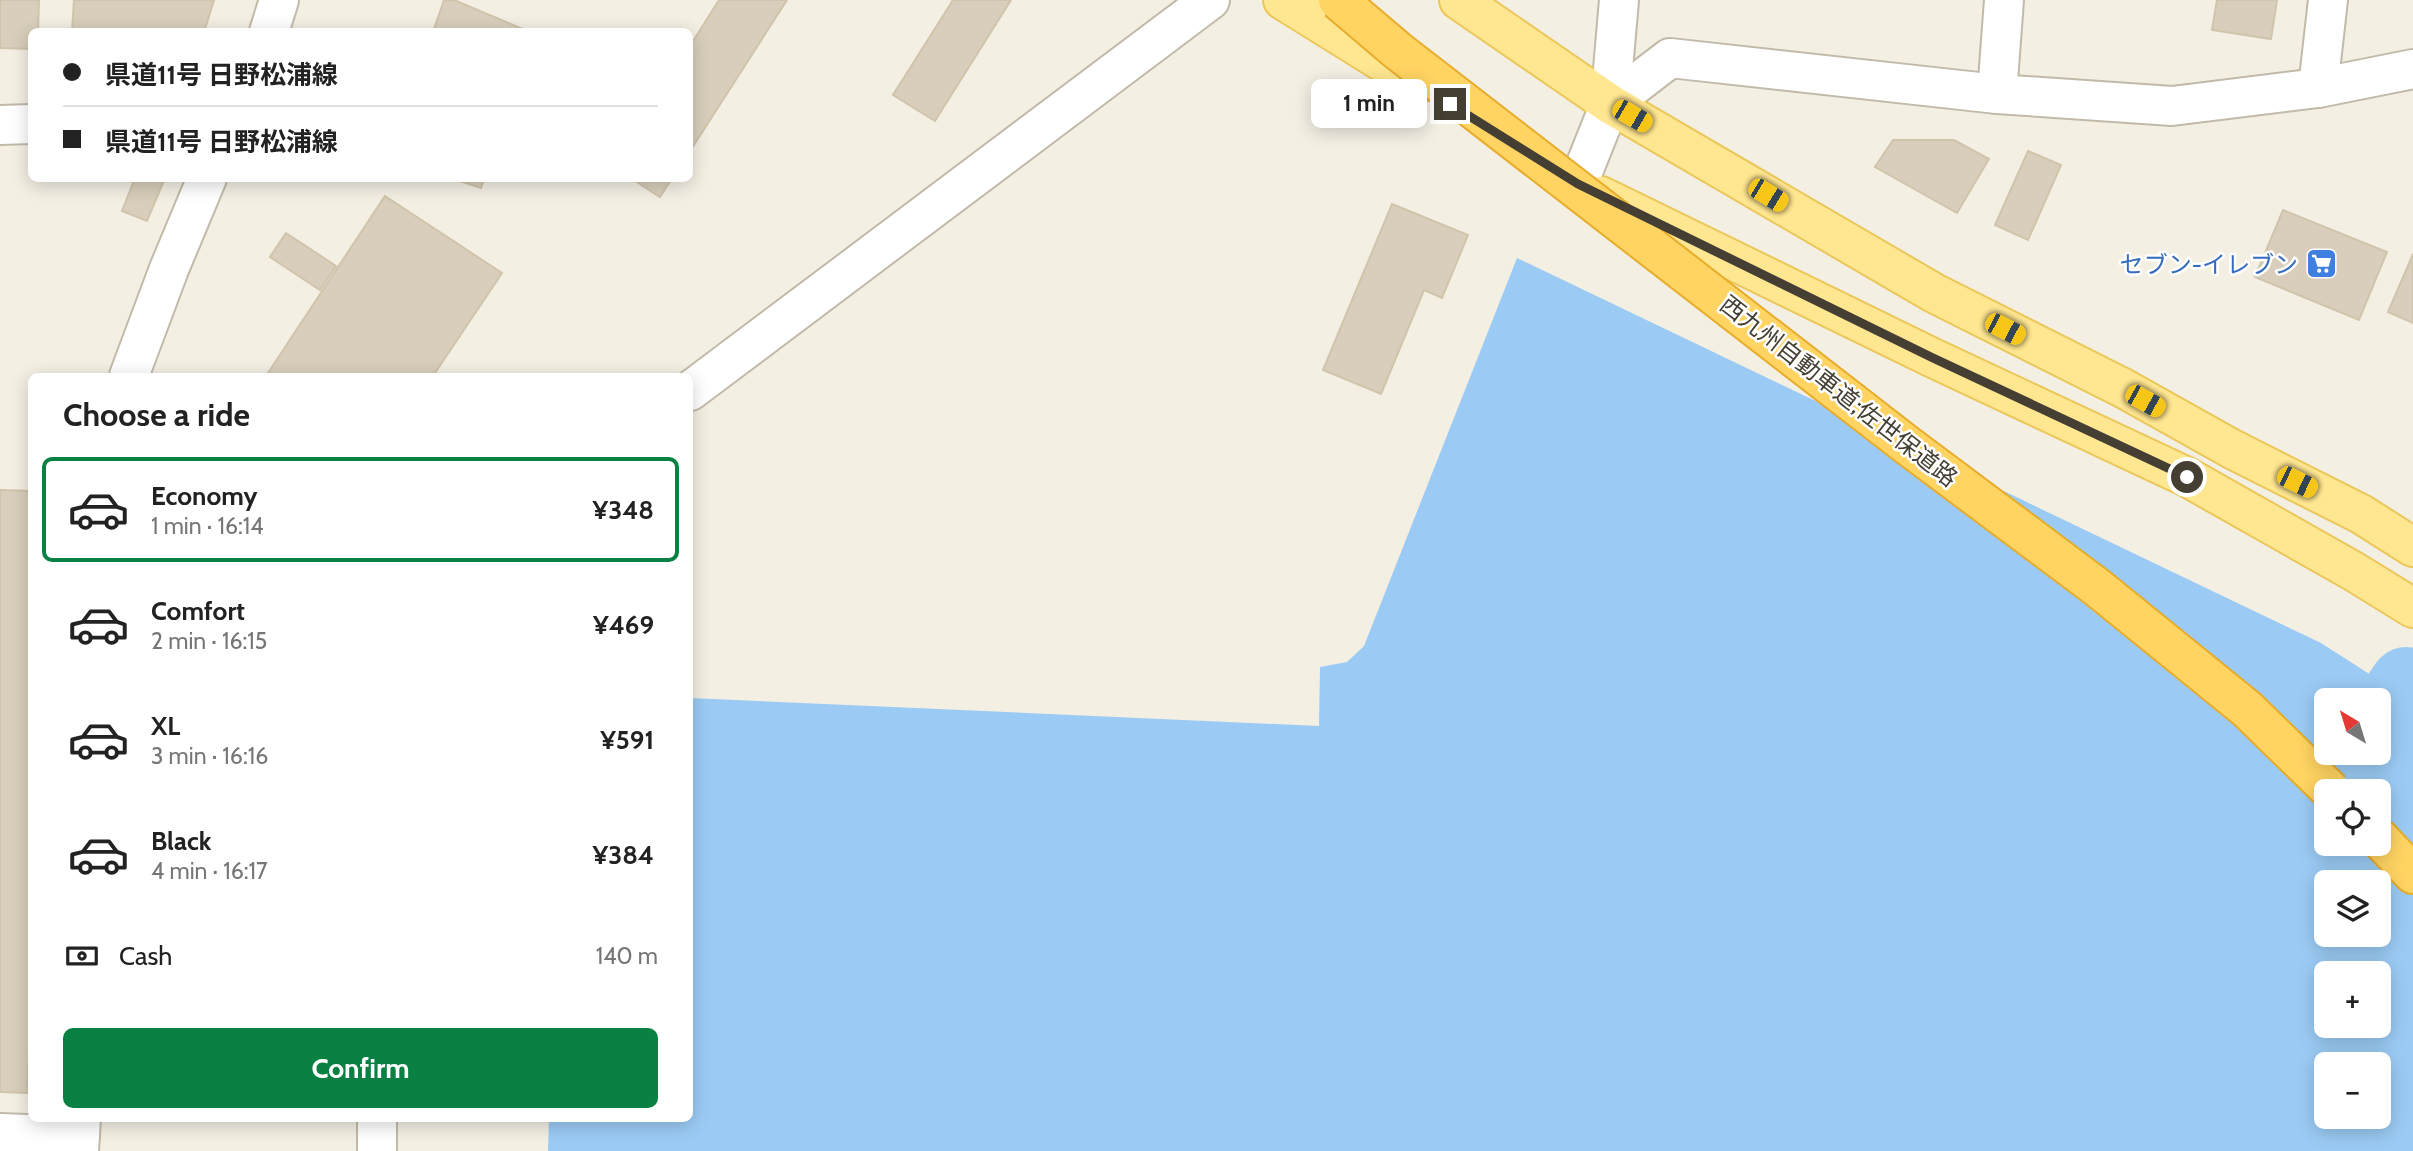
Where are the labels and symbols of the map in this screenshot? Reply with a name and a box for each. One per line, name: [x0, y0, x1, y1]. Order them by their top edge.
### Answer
callout: 1 min: [1310, 80, 1426, 128]
route end: [1434, 88, 1466, 120]
car: [1609, 96, 1656, 136]
car: [1745, 175, 1792, 215]
supermarket icon: セブン-イレブン: [2304, 247, 2338, 281]
place label: セブン-イレブン: [2120, 250, 2298, 279]
street label: 西九州自動車道;佐世保道路: [1715, 289, 1963, 493]
car: [1982, 310, 2029, 348]
car: [2122, 382, 2169, 420]
route start: [2171, 461, 2203, 493]
car: [2274, 463, 2321, 501]
north arrow: [2314, 688, 2390, 765]

